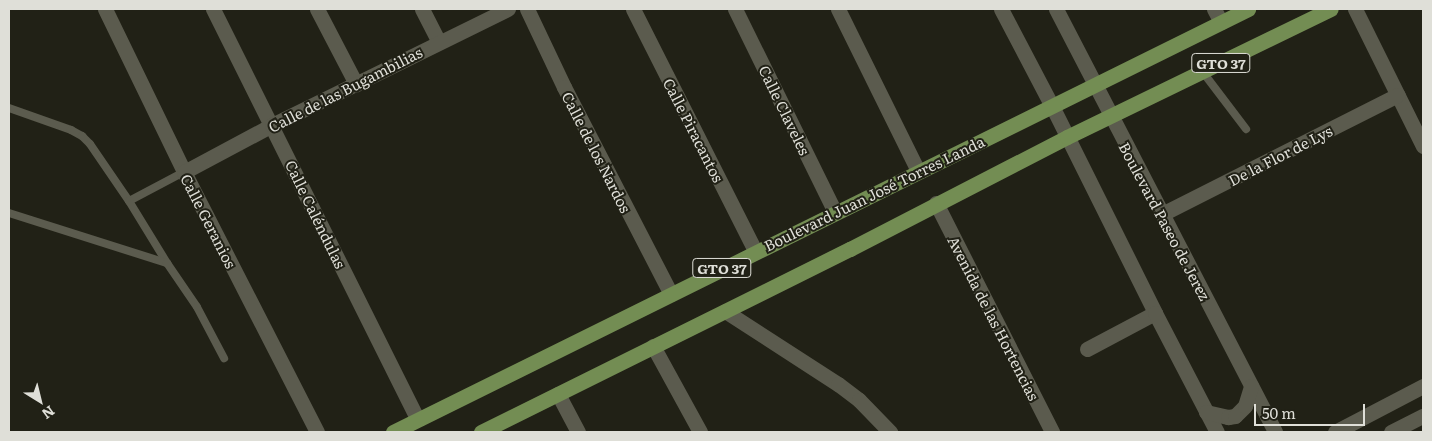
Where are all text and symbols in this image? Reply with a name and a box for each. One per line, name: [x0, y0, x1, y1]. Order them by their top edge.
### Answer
street label: Calle de las Bugambilias: [265, 42, 425, 136]
road number: GTO 37: [1191, 52, 1251, 74]
street label: Calle Claveles: [756, 62, 814, 158]
street label: Calle Piracantos: [660, 75, 728, 185]
street label: Calle de los Nardos: [559, 89, 635, 215]
street label: De la Flor de Lys: [1225, 121, 1335, 189]
street label: Boulevard Juan José Torres Landa: [761, 132, 987, 254]
street label: Boulevard Paseo de Jerez: [1116, 139, 1214, 303]
street label: Calle Caléndulas: [282, 157, 350, 271]
street label: Calle Geranios: [178, 171, 240, 271]
street label: Avenida de las Hortencias: [945, 233, 1043, 403]
road number: GTO 37: [692, 256, 752, 280]
north arrow: [15, 376, 65, 426]
scale bar: [1257, 394, 1368, 426]
text: 50 m: [1262, 401, 1296, 424]
text: N: [38, 402, 59, 425]

